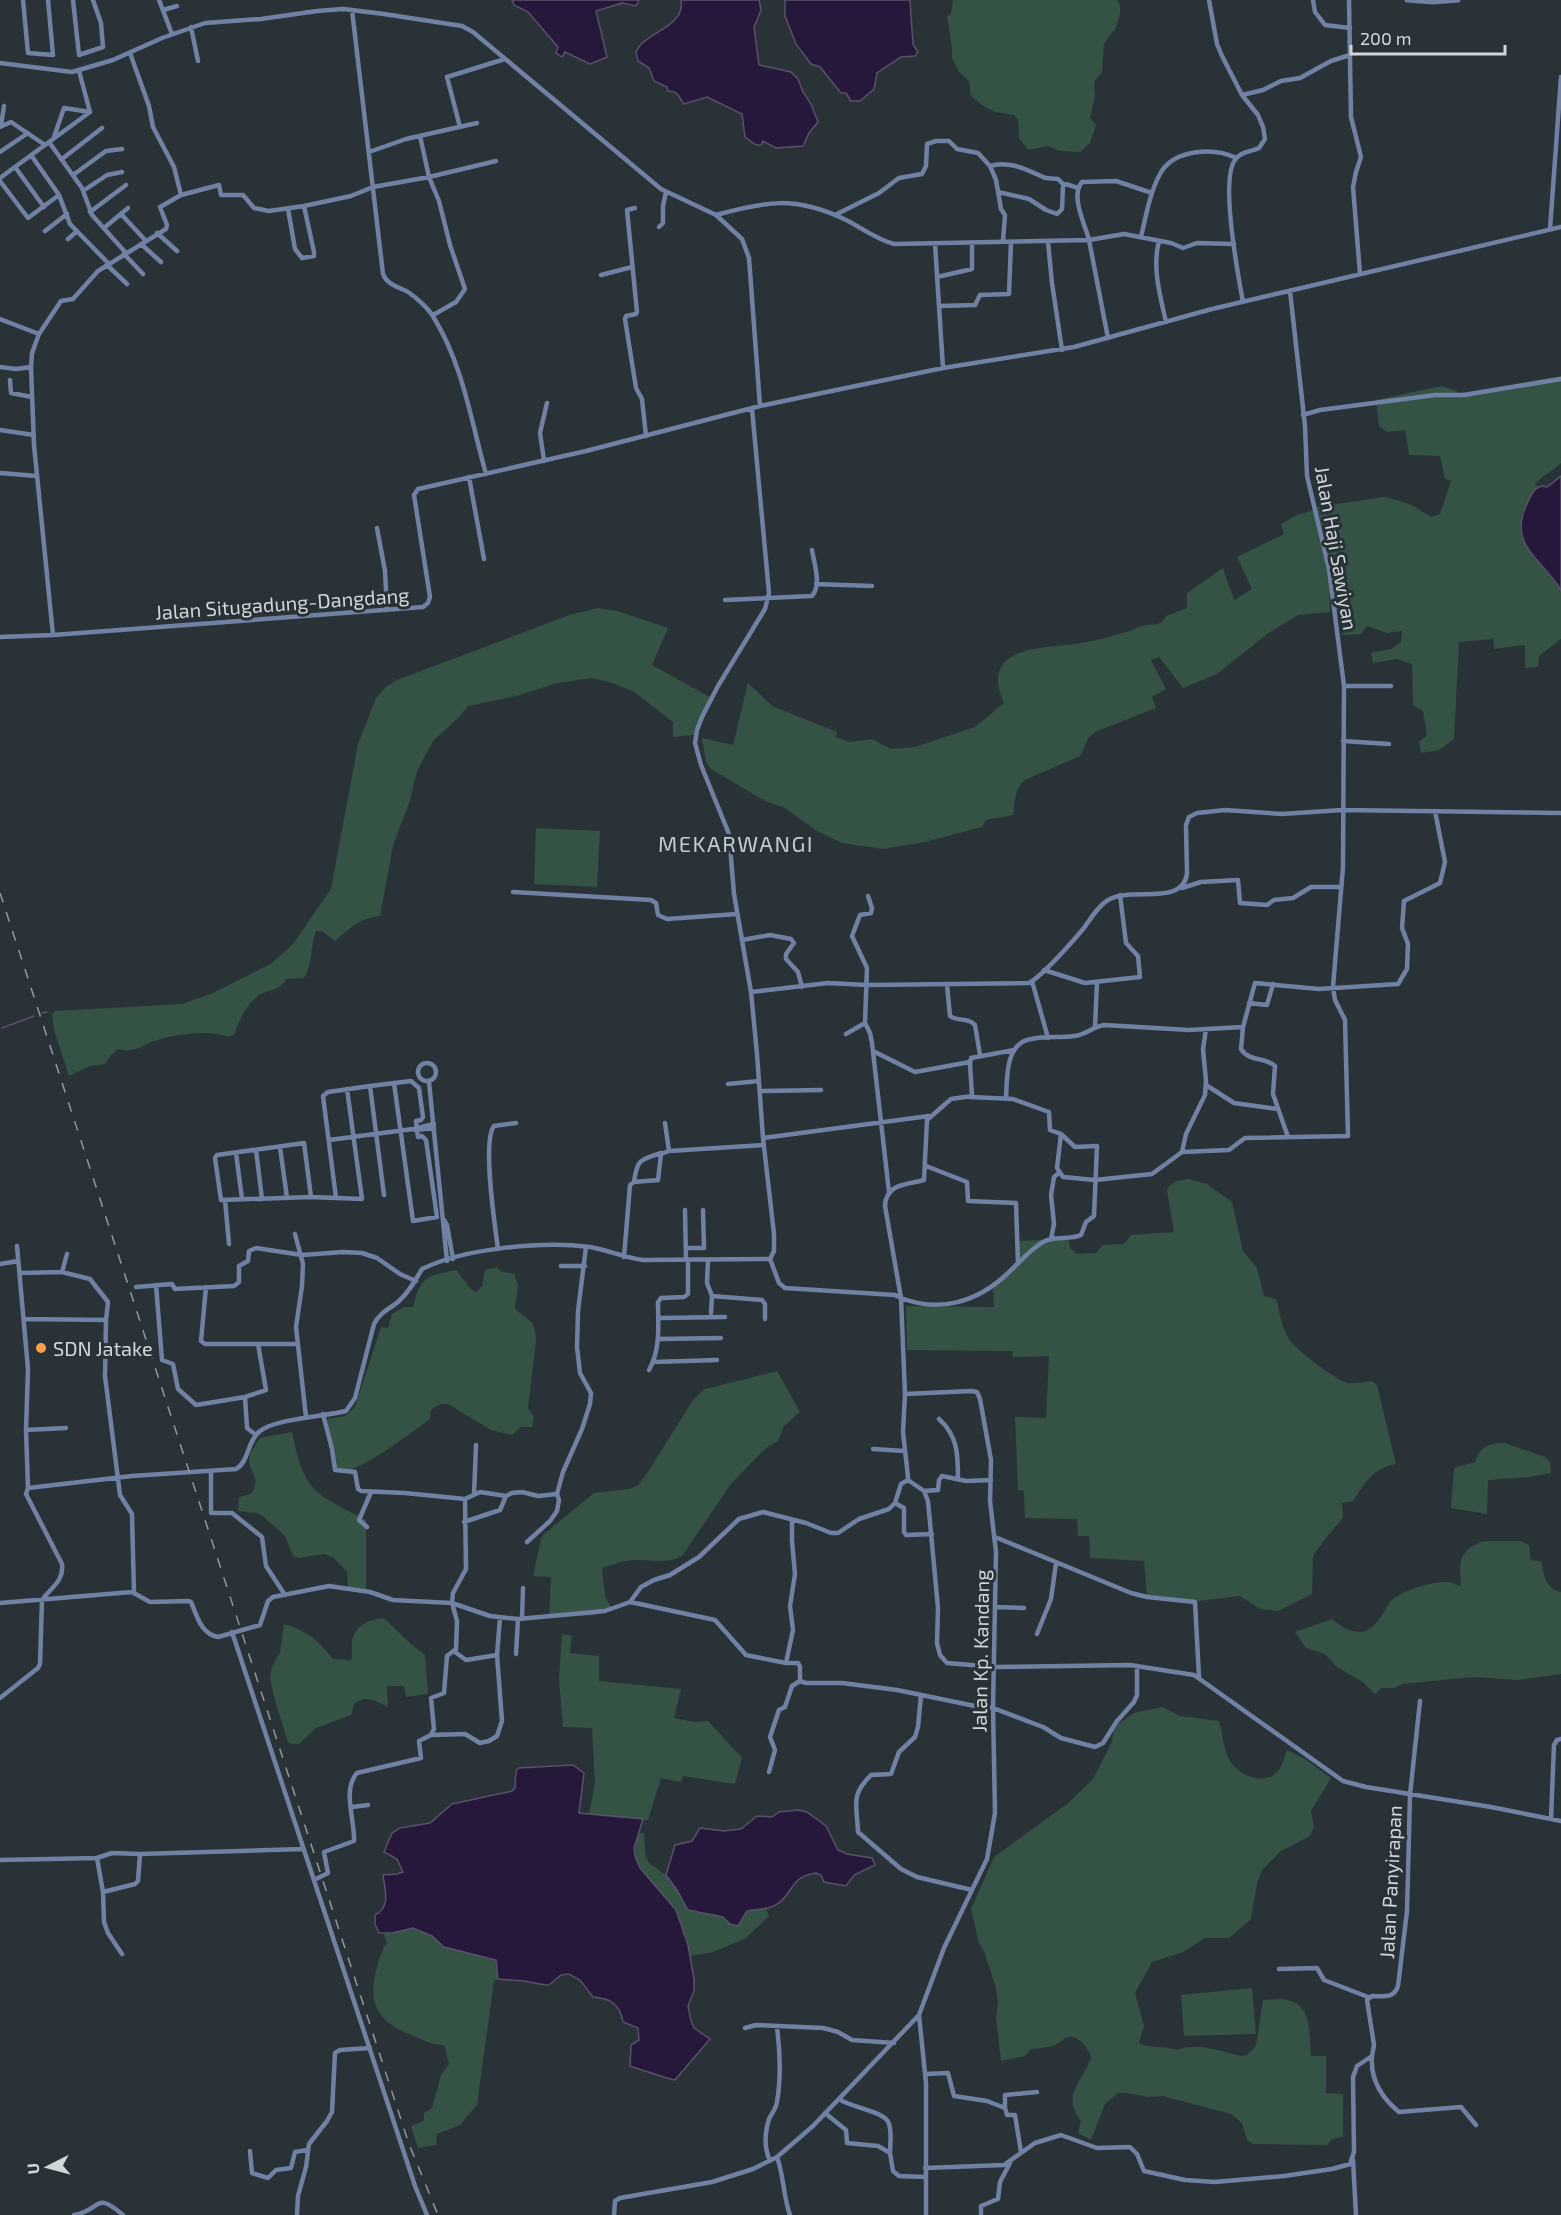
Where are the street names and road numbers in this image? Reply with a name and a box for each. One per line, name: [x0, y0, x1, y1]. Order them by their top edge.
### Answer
street label: Jalan Haji Sawiyan: [1311, 464, 1363, 632]
street label: Jalan Situgadung-Dangdang: [154, 582, 410, 624]
street label: Jalan Kp. Kandang: [967, 1569, 993, 1733]
street label: Jalan Panyirapan: [1374, 1805, 1406, 1959]

